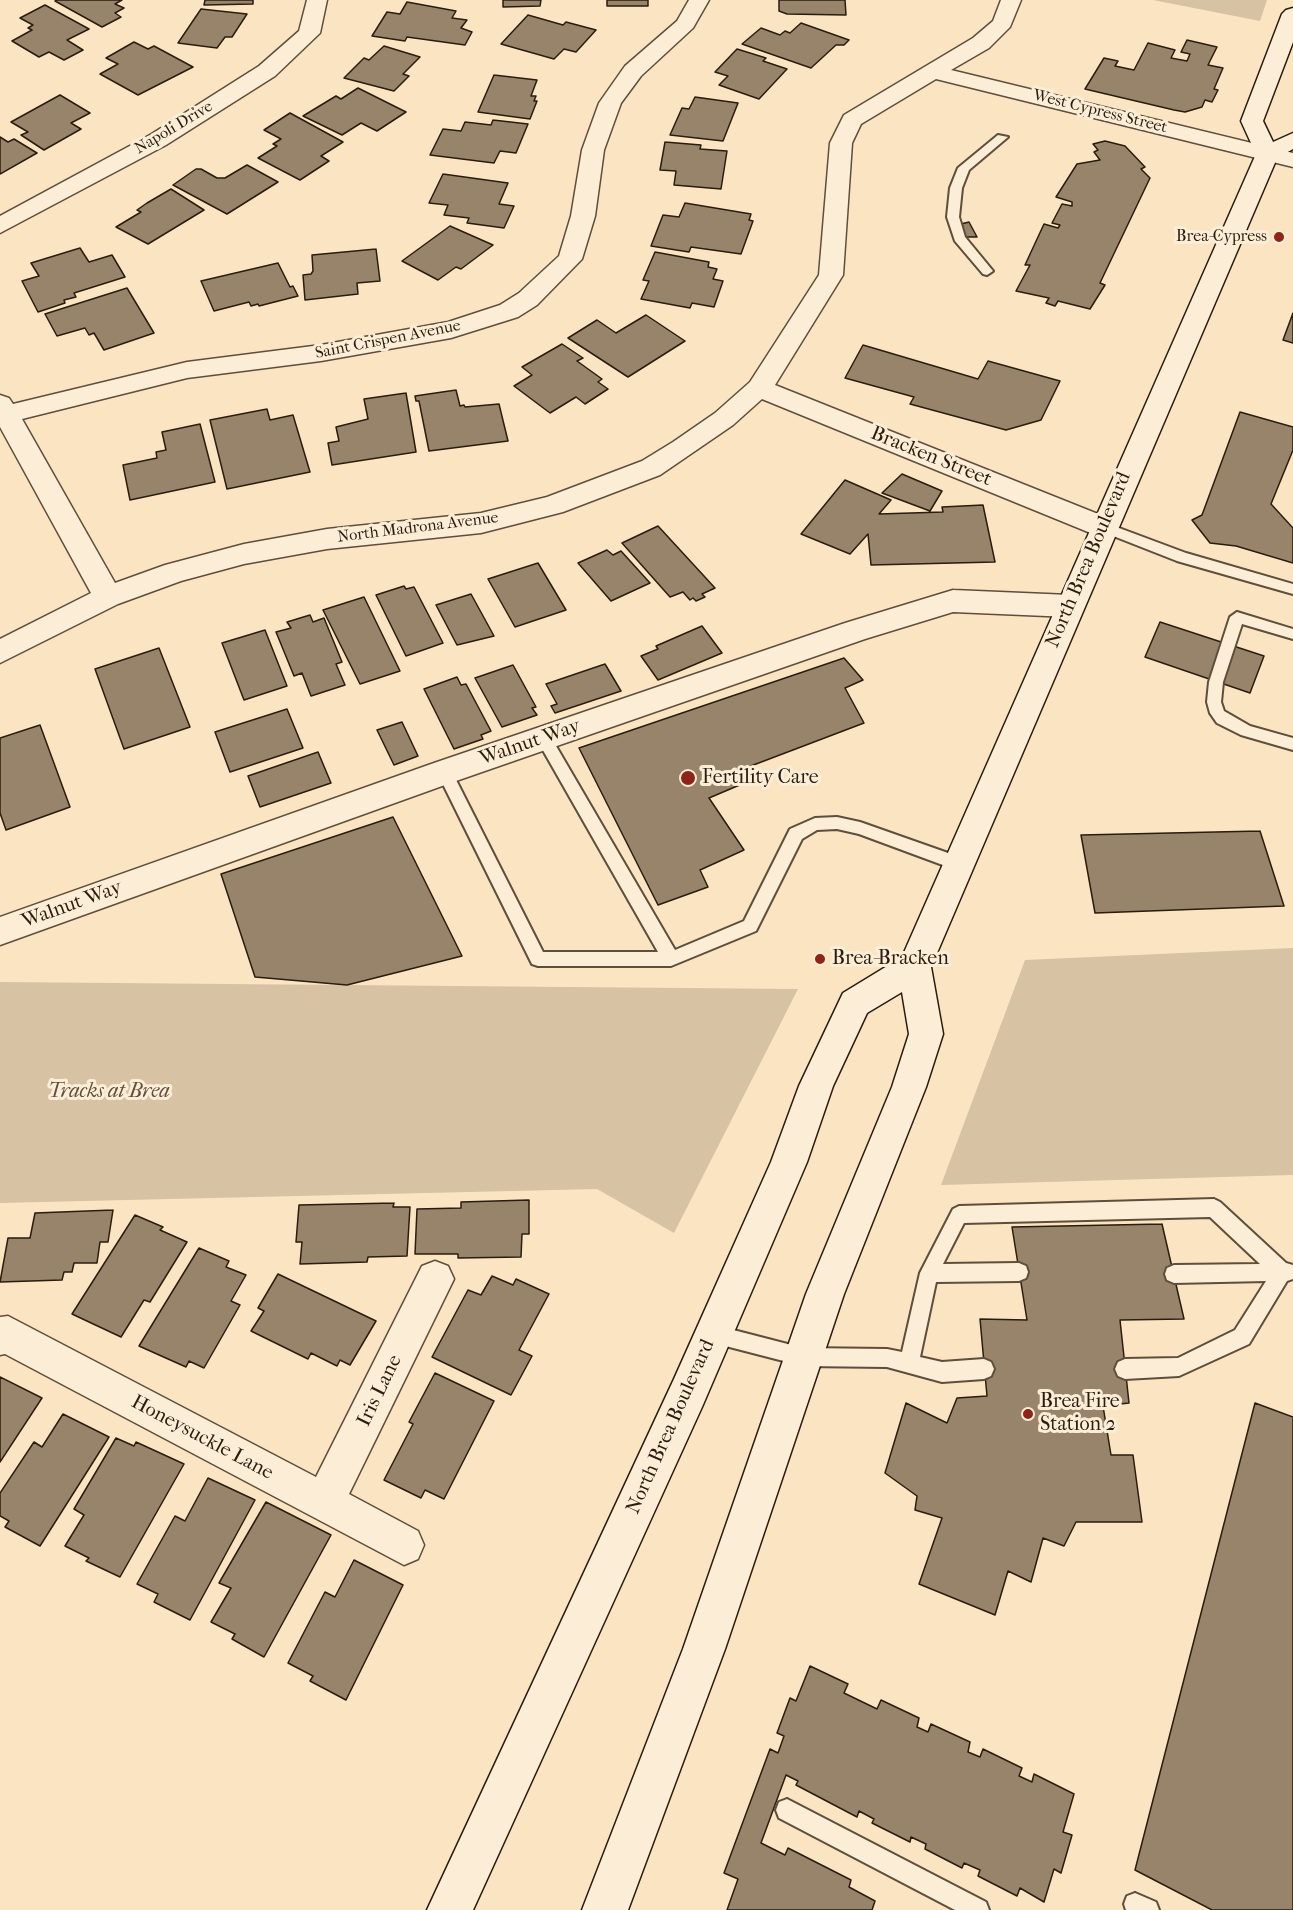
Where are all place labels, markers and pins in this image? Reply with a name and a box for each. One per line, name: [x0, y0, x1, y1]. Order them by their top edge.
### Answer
place label: Brea-Cypress: [1176, 227, 1267, 247]
marker: Brea-Cypress: [1272, 230, 1286, 244]
place label: Fertility Care: [702, 766, 819, 790]
marker: Fertility Care: [679, 769, 697, 787]
place label: Brea-Bracken: [832, 947, 949, 971]
marker: Brea-Bracken: [813, 952, 827, 966]
place label: Brea Fire Station 2: [1040, 1390, 1120, 1437]
marker: Brea Fire Station 2: [1021, 1407, 1035, 1421]

